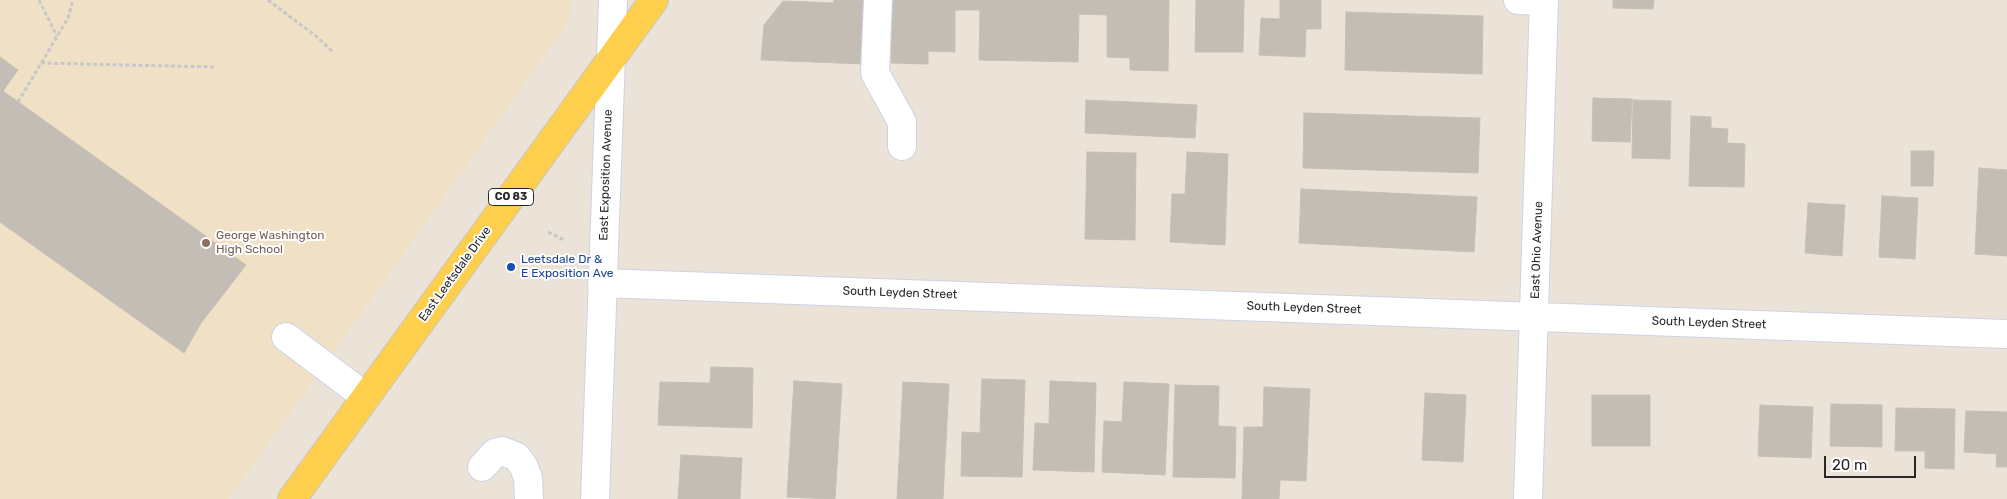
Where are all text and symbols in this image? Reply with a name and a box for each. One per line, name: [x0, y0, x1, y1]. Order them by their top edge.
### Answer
street label: East Exposition Avenue: [597, 109, 615, 241]
road number: CO 83: [488, 188, 534, 206]
street label: East Ohio Avenue: [1528, 201, 1546, 299]
street label: East Leetsdale Drive: [416, 224, 494, 324]
place label: George Washington High School: [216, 229, 325, 257]
marker: George Washington High School: [200, 237, 212, 249]
place label: Leetsdale Dr & E Exposition Ave: [521, 253, 614, 281]
marker: Leetsdale Dr & E Exposition Ave: [505, 261, 517, 273]
street label: South Leyden Street: [842, 284, 958, 302]
street label: South Leyden Street: [1246, 299, 1362, 317]
street label: South Leyden Street: [1651, 314, 1767, 332]
scale bar: [1827, 446, 1920, 478]
text: 20 m: [1832, 456, 1867, 474]

